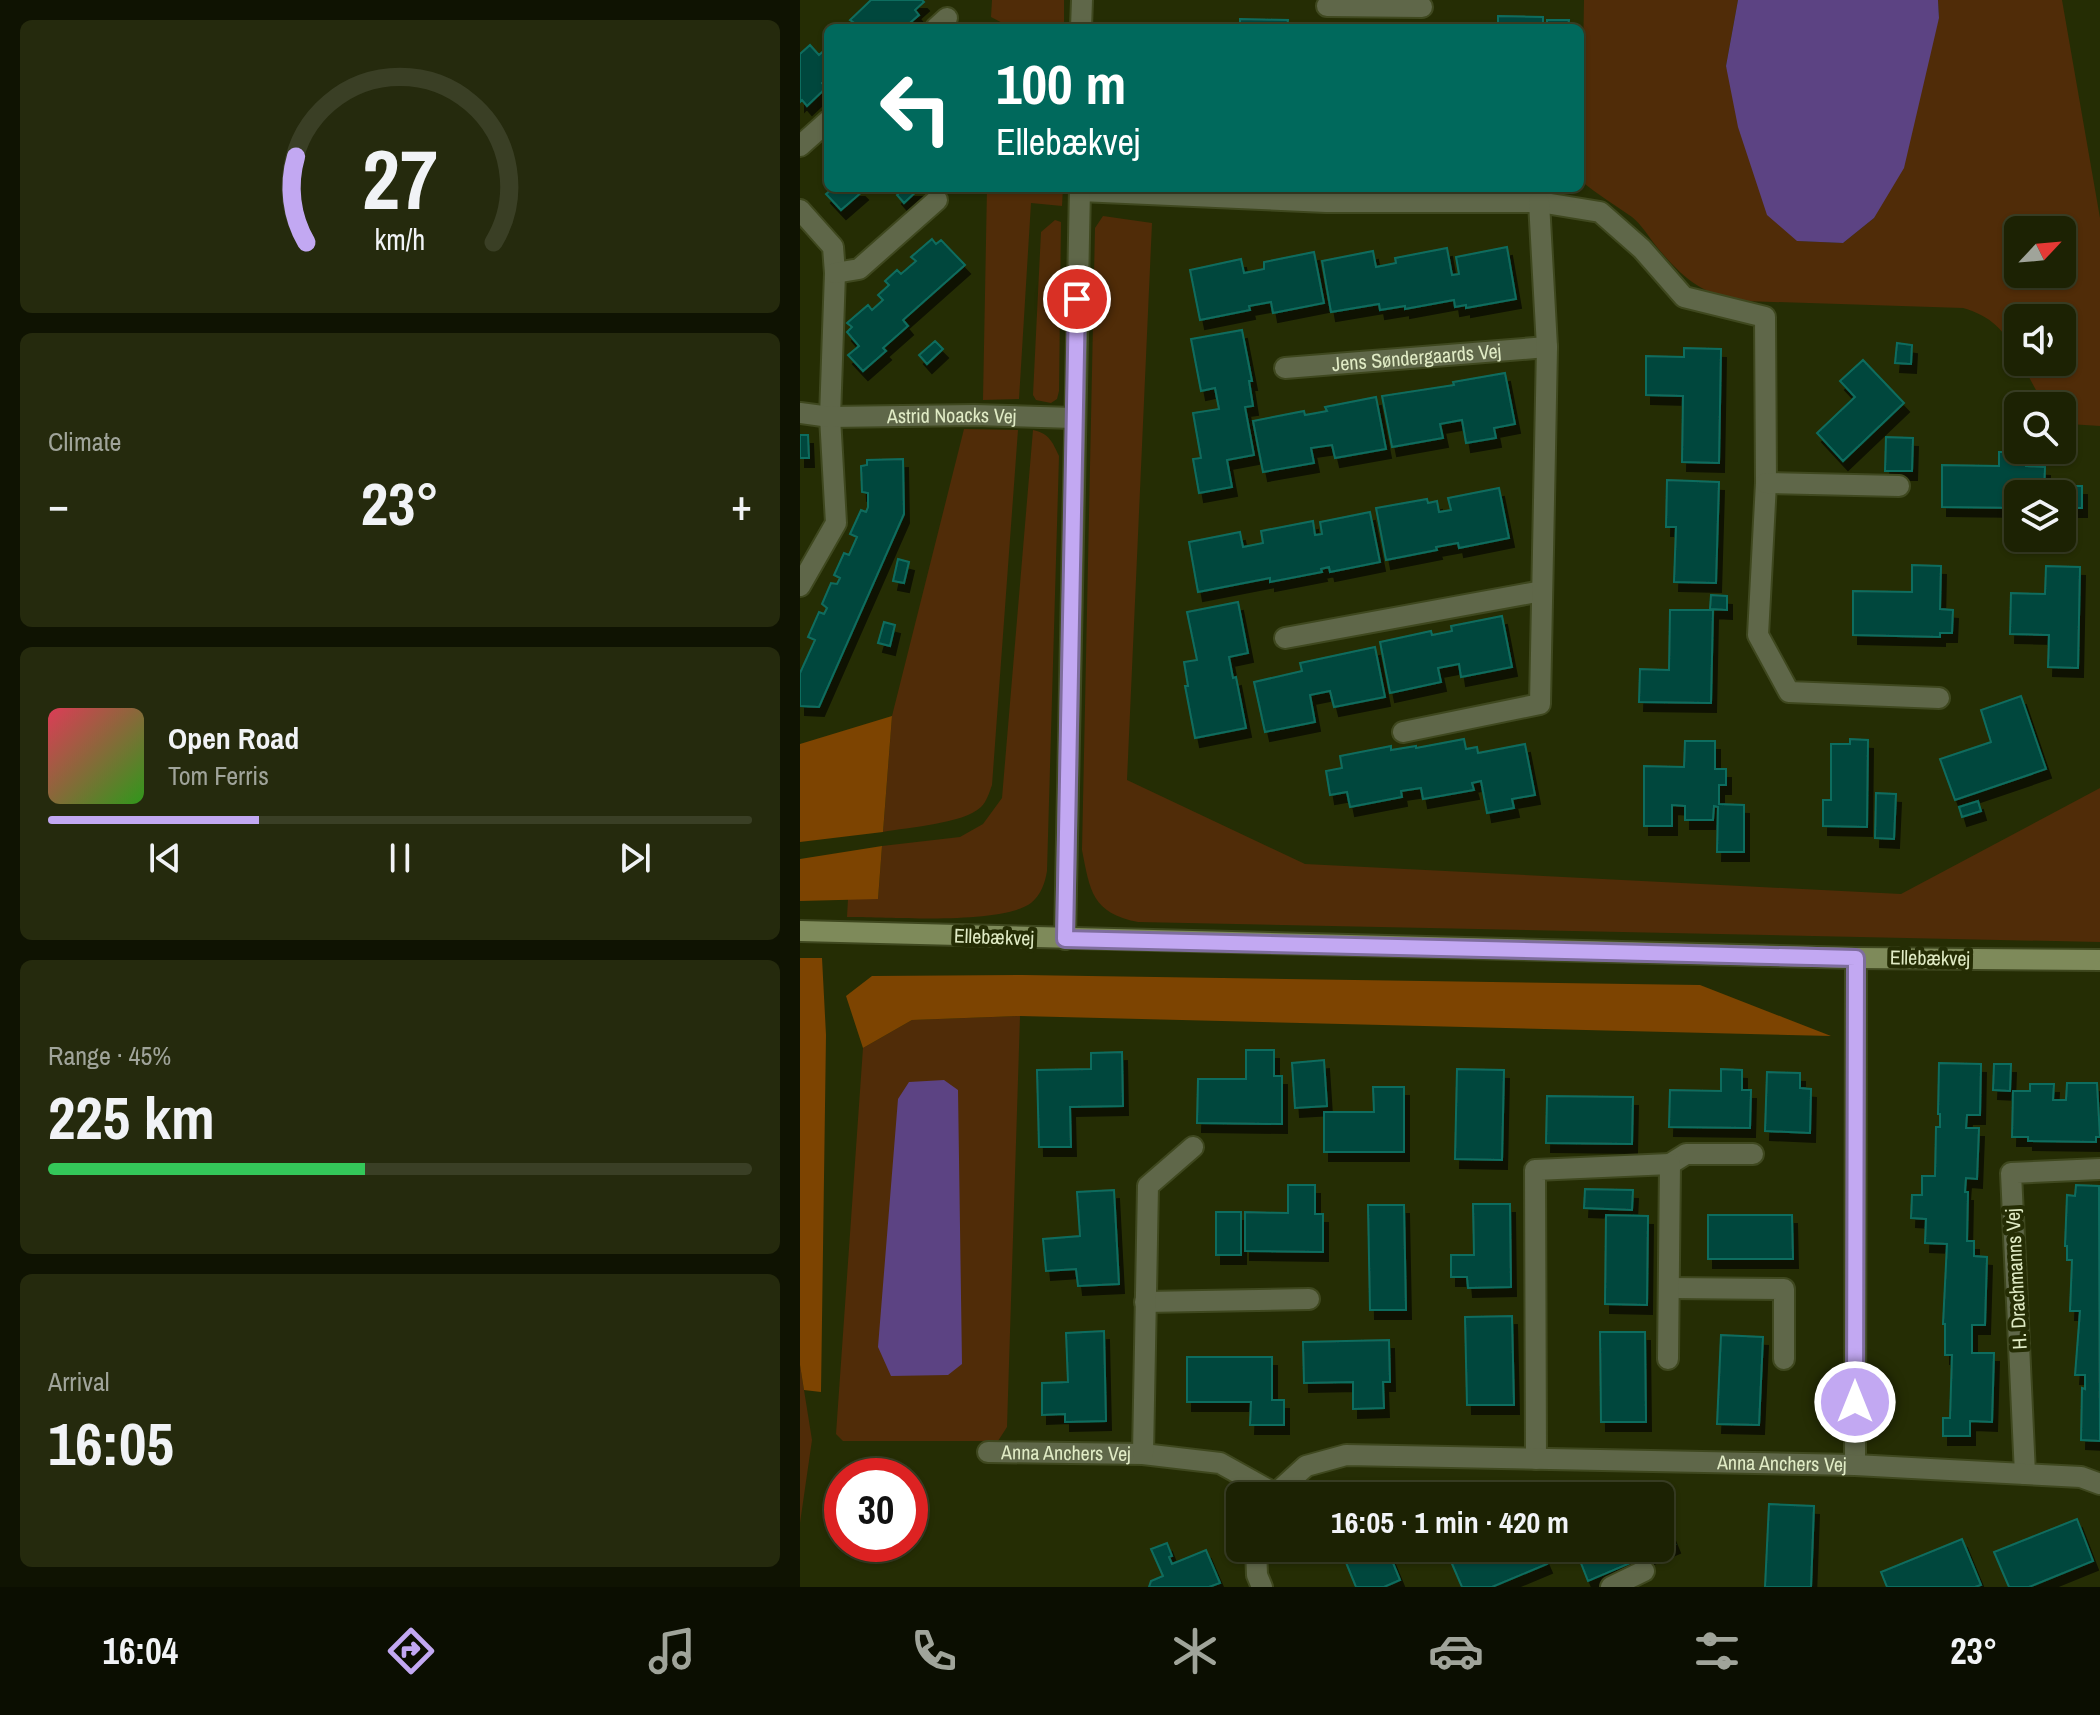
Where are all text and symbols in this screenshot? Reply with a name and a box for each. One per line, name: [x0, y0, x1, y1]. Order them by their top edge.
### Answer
text: 100 m: [996, 46, 1126, 121]
icon: left: [864, 56, 968, 160]
text: Ellebækvej: [996, 118, 1140, 166]
text: 27: [362, 122, 438, 234]
north arrow: [2004, 216, 2076, 288]
map controls: [2004, 216, 2076, 552]
text: km/h: [375, 220, 425, 259]
pin: [1043, 265, 1111, 333]
icon: arrive: [1055, 277, 1099, 321]
button: sound: [2004, 304, 2076, 376]
street label: Jens Søndergaards Vej: [1331, 337, 1502, 377]
button: search: [2004, 392, 2076, 464]
street label: Astrid Noacks Vej: [886, 401, 1017, 429]
text: Climate: [48, 424, 121, 459]
text: 23°: [361, 463, 439, 544]
text: −: [48, 474, 69, 534]
text: +: [731, 474, 752, 534]
button: layers: [2004, 480, 2076, 552]
text: Open Road: [168, 718, 299, 758]
text: Tom Ferris: [168, 758, 269, 793]
icon: previous: [143, 836, 187, 880]
icon: pause: [378, 836, 422, 880]
icon: next: [613, 836, 657, 880]
street label: Ellebækvej: [953, 922, 1035, 951]
street label: Ellebækvej: [1890, 943, 1970, 972]
text: Range · 45%: [48, 1038, 171, 1073]
text: 225 km: [48, 1077, 215, 1158]
street label: H. Drachmanns Vej: [1998, 1208, 2033, 1350]
position arrow: [1813, 1360, 1897, 1444]
text: Arrival: [48, 1364, 110, 1399]
text: 16:05: [48, 1403, 174, 1484]
street label: Anna Anchers Vej: [1000, 1438, 1131, 1467]
street label: Anna Anchers Vej: [1716, 1448, 1847, 1478]
speed limit sign: 30: [824, 1458, 928, 1562]
text: 16:05 · 1 min · 420 m: [1331, 1502, 1569, 1542]
icon: directions: [383, 1623, 439, 1679]
icon: music: [644, 1623, 700, 1679]
icon: phone: [906, 1623, 962, 1679]
icon: climate: [1167, 1623, 1223, 1679]
icon: car: [1428, 1623, 1484, 1679]
icon: filters: [1689, 1623, 1745, 1679]
text: 16:04: [103, 1627, 178, 1675]
text: 23°: [1950, 1627, 1997, 1675]

